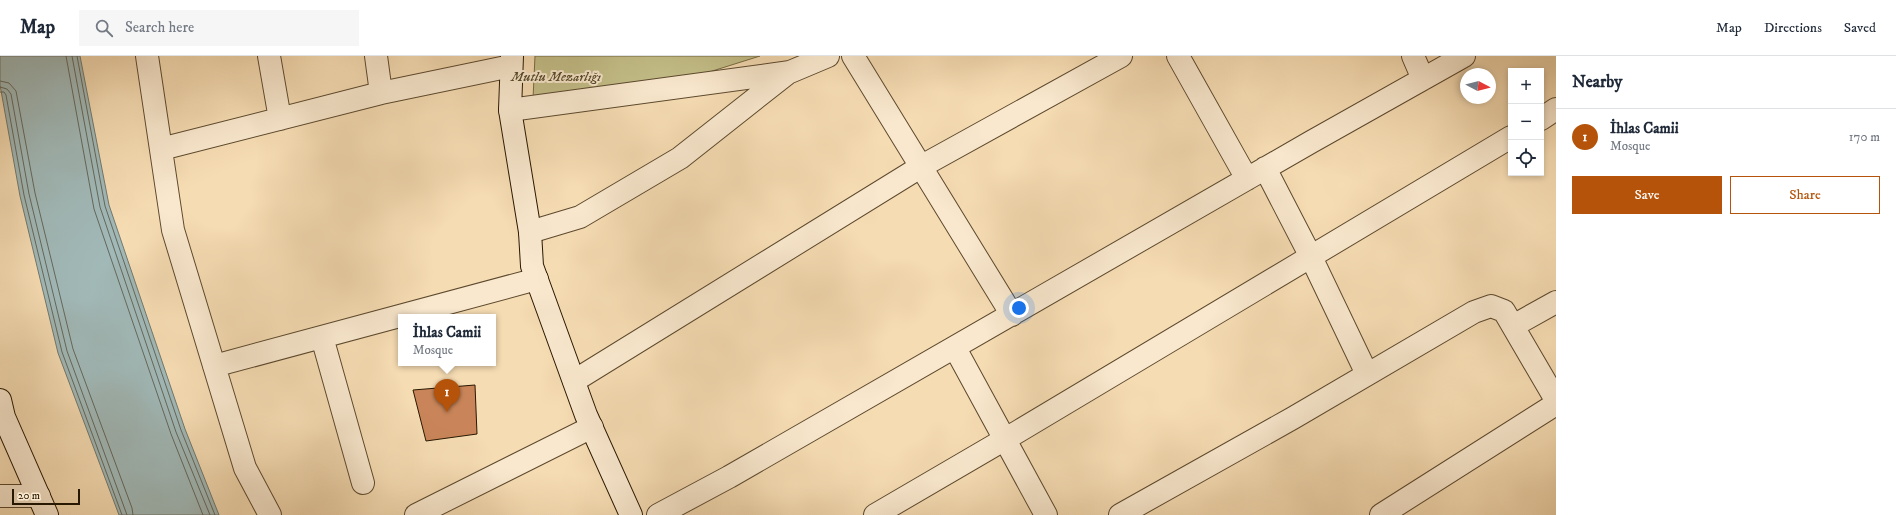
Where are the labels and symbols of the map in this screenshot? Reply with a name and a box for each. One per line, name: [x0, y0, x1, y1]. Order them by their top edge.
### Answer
park label: Mutlu Mezarlığı: [510, 68, 601, 86]
north arrow: [1460, 68, 1496, 104]
your location: [1009, 298, 1029, 318]
pin: 1: [434, 379, 460, 412]
scale bar: [12, 487, 80, 506]

